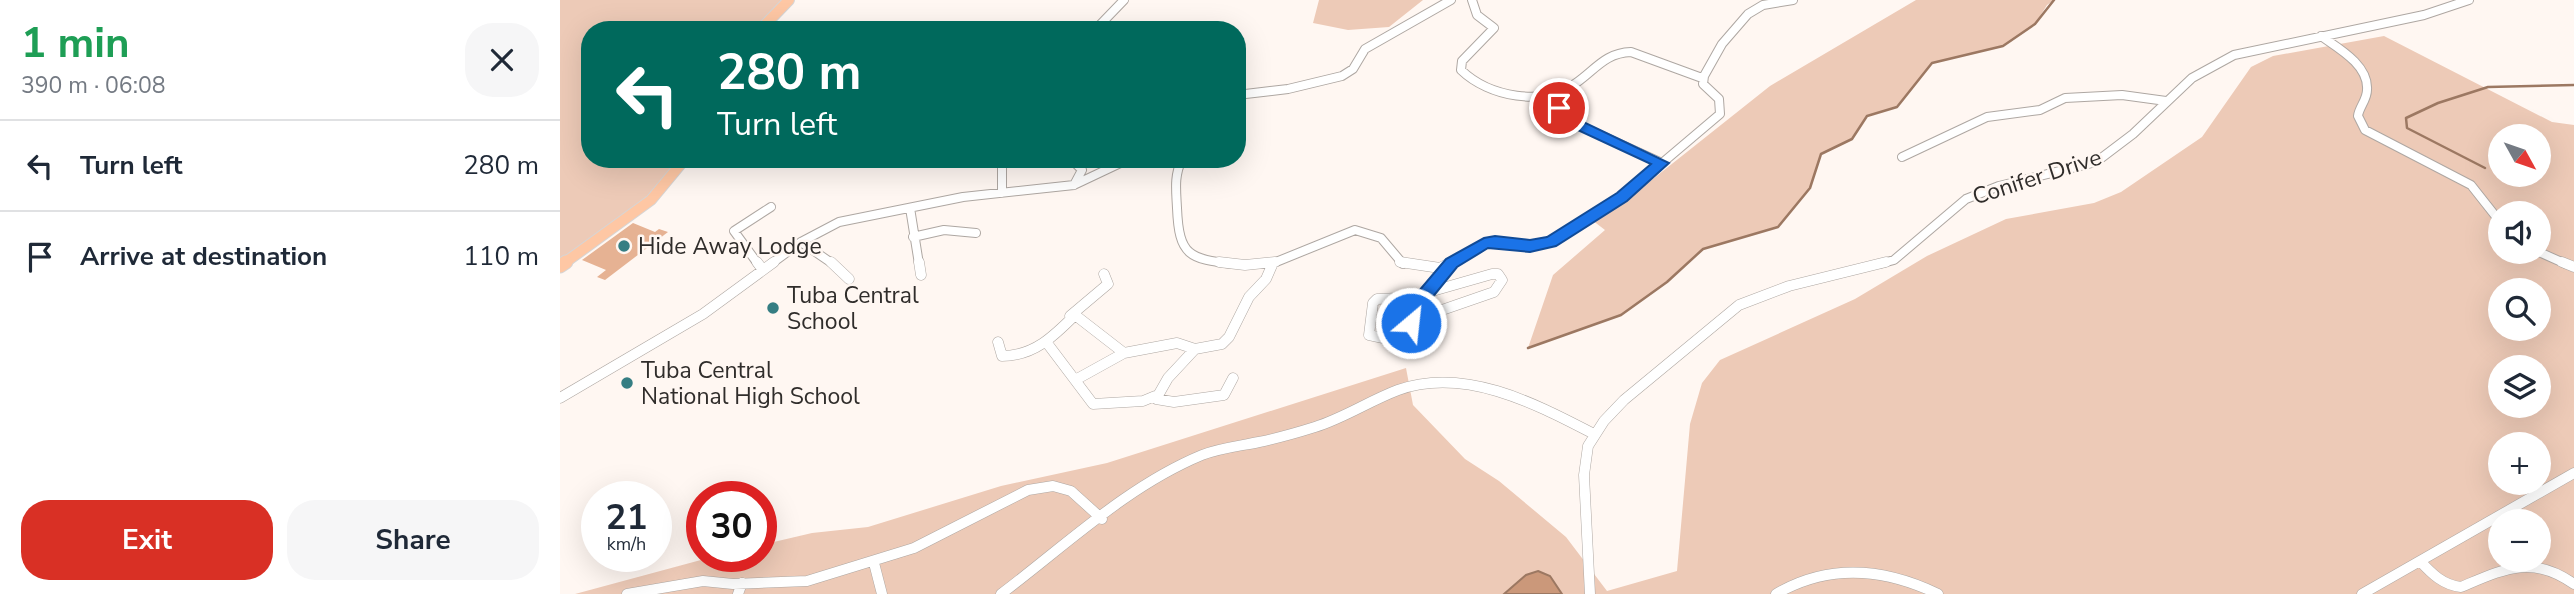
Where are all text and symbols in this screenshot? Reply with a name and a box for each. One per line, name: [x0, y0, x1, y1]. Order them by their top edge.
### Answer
text: 1 min: [21, 15, 130, 72]
button: close: [465, 23, 539, 97]
text: 280 m: [717, 39, 861, 106]
icon: left: [602, 49, 693, 140]
text: 390 m · 06:08: [21, 70, 166, 101]
pin: [1529, 78, 1589, 138]
icon: arrive: [1540, 89, 1578, 127]
text: Turn left: [717, 103, 837, 146]
north arrow: [2488, 124, 2552, 187]
map controls: [2488, 124, 2551, 572]
street label: Conifer Drive: [1968, 142, 2106, 212]
icon: left: [21, 147, 59, 185]
text: Turn left: [80, 148, 183, 183]
text: 280 m: [463, 148, 539, 183]
button: sound: [2488, 201, 2551, 264]
place label: Hide Away Lodge: [638, 231, 822, 262]
icon: arrive: [21, 238, 59, 276]
marker: Hide Away Lodge: [616, 238, 632, 254]
text: Arrive at destination: [80, 239, 327, 274]
text: 110 m: [463, 239, 539, 274]
button: search: [2488, 278, 2551, 341]
place label: Tuba Central School: [787, 280, 919, 337]
position arrow: [1374, 286, 1448, 360]
marker: Tuba Central School: [765, 300, 781, 316]
place label: Tuba Central National High School: [641, 355, 860, 412]
button: layers: [2488, 355, 2551, 418]
marker: Tuba Central National High School: [619, 375, 635, 391]
button: +: [2488, 432, 2551, 495]
speed limit sign: 30: [686, 481, 777, 572]
text: 21: [605, 494, 648, 541]
button: Exit: [21, 500, 273, 580]
button: Share: [287, 500, 539, 580]
button: −: [2488, 509, 2551, 572]
text: km/h: [607, 532, 646, 556]

